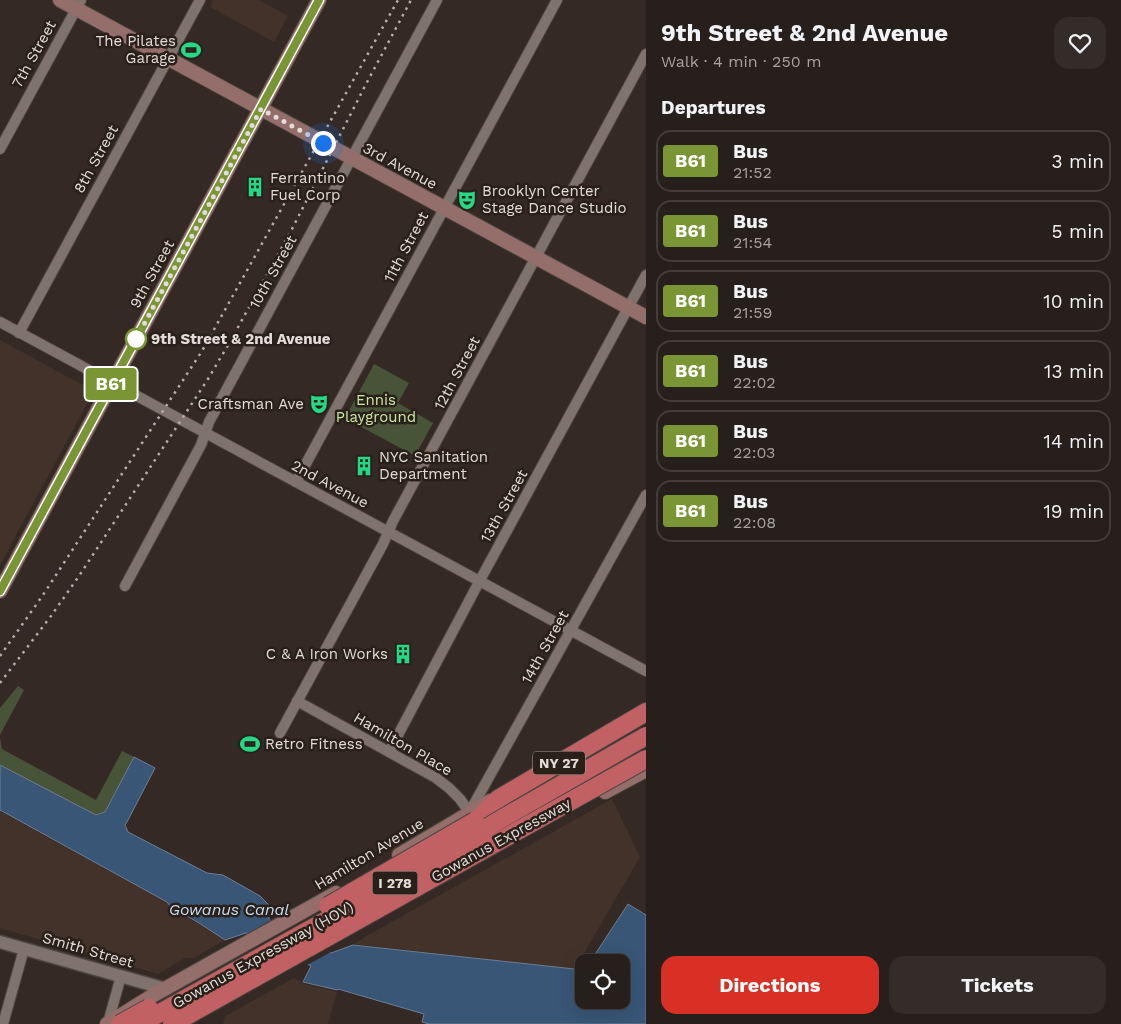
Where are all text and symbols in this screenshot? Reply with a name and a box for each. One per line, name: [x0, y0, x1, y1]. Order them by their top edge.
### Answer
street label: 7th Street: [8, 17, 60, 91]
button: heart: [1054, 17, 1106, 69]
text: 9th Street & 2nd Avenue: [661, 19, 948, 47]
place label: The Pilates Garage: [95, 32, 176, 67]
sports icon: The Pilates Garage: [180, 39, 202, 61]
text: Walk · 4 min · 250 m: [661, 52, 821, 71]
text: Departures: [661, 96, 766, 119]
street label: 8th Street: [70, 121, 122, 196]
your location: [311, 131, 336, 156]
street label: 3rd Avenue: [360, 139, 440, 193]
text: Bus: [733, 140, 768, 163]
text: B61: [675, 150, 706, 171]
text: 3 min: [1052, 150, 1104, 173]
text: 21:52: [733, 163, 772, 182]
place label: Ferrantino Fuel Corp: [270, 169, 345, 204]
building icon: Ferrantino Fuel Corp: [244, 176, 266, 198]
place label: Brooklyn Center Stage Dance Studio: [482, 182, 626, 217]
theatre icon: Brooklyn Center Stage Dance Studio: [456, 189, 478, 211]
street label: 11th Street: [380, 208, 432, 285]
text: Bus: [733, 210, 768, 233]
text: B61: [675, 220, 706, 241]
text: 5 min: [1052, 220, 1104, 243]
street label: 10th Street: [245, 232, 301, 312]
text: 21:54: [733, 233, 772, 252]
street label: 9th Street: [126, 236, 178, 311]
text: Bus: [733, 280, 768, 303]
text: B61: [675, 290, 706, 311]
text: 10 min: [1043, 290, 1104, 313]
text: 21:59: [733, 303, 773, 322]
marker: 9th Street & 2nd Avenue: [125, 328, 147, 350]
place label: 9th Street & 2nd Avenue: [151, 330, 331, 348]
street label: 12th Street: [430, 333, 484, 413]
text: Bus: [733, 350, 768, 373]
text: B61: [675, 360, 706, 381]
text: 13 min: [1044, 360, 1104, 383]
line badge: B61: [82, 368, 140, 400]
text: B61: [96, 373, 126, 394]
text: 22:02: [733, 373, 776, 392]
park label: Ennis Playground: [336, 391, 416, 426]
theatre icon: Craftsman Ave: [308, 393, 330, 415]
place label: Craftsman Ave: [198, 395, 304, 413]
text: Bus: [733, 420, 768, 443]
text: B61: [675, 430, 706, 451]
text: 14 min: [1044, 430, 1104, 453]
text: 22:03: [733, 443, 775, 462]
place label: NYC Sanitation Department: [379, 448, 488, 483]
building icon: NYC Sanitation Department: [353, 455, 375, 477]
street label: 2nd Avenue: [288, 456, 372, 512]
street label: 13th Street: [477, 466, 532, 546]
text: Bus: [733, 490, 768, 513]
text: B61: [675, 500, 706, 521]
text: 19 min: [1043, 500, 1104, 523]
text: 22:08: [733, 513, 776, 532]
street label: 14th Street: [518, 607, 573, 687]
building icon: C & A Iron Works: [392, 643, 414, 665]
place label: C & A Iron Works: [266, 645, 388, 663]
street label: Hamilton Place: [350, 708, 456, 780]
sports icon: Retro Fitness: [239, 733, 261, 755]
place label: Retro Fitness: [265, 735, 363, 753]
road number: NY 27: [533, 751, 585, 774]
street label: Gowanus Expressway: [428, 794, 574, 886]
street label: Hamilton Avenue: [311, 814, 427, 894]
road number: I 278: [372, 871, 418, 894]
street label: Gowanus Expressway (HOV): [169, 898, 357, 1012]
water label: Gowanus Canal: [169, 900, 289, 919]
street label: Smith Street: [40, 928, 136, 972]
map controls: [575, 954, 630, 1009]
button: locate: [575, 954, 630, 1009]
button: Directions: [661, 956, 879, 1014]
button: Tickets: [889, 956, 1106, 1014]

